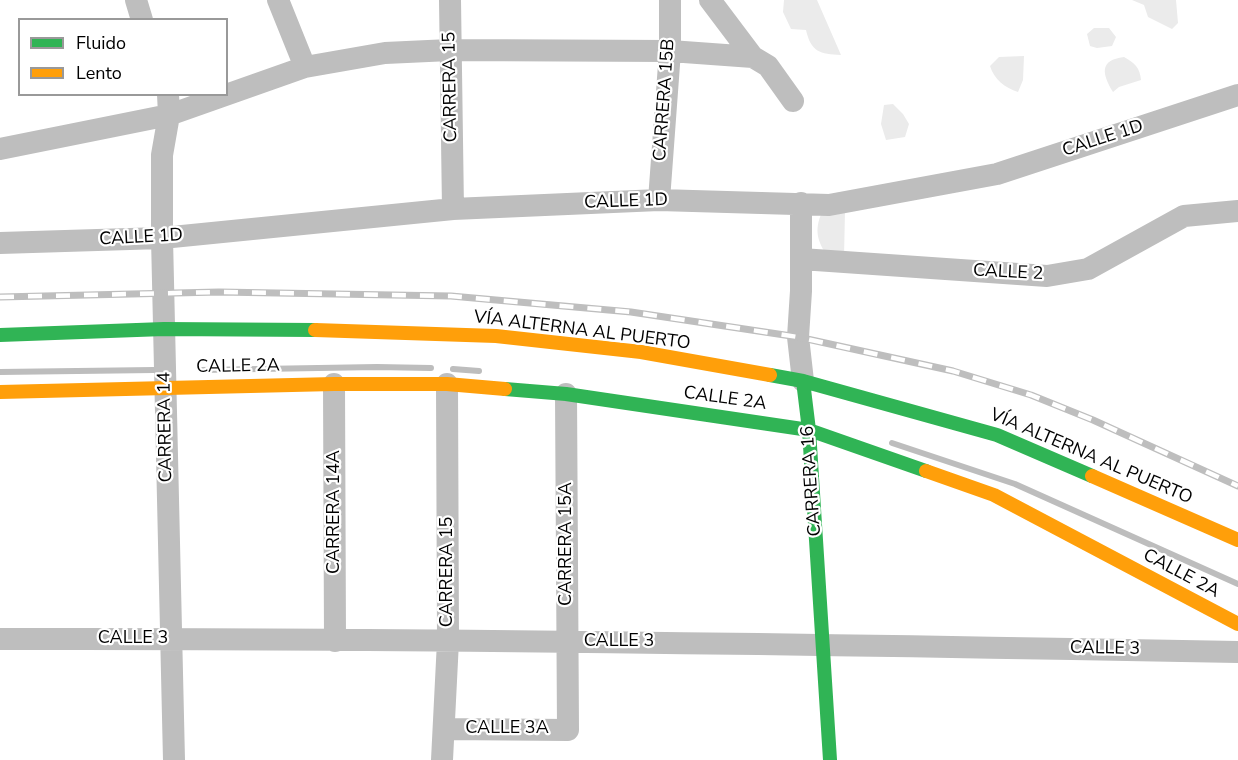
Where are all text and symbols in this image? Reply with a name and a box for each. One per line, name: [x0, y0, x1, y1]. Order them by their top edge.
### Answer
legend: [18, 18, 228, 96]
text: Fluido: [76, 31, 126, 55]
street label: CARRERA 15: [439, 31, 463, 143]
street label: CARRERA 15B: [650, 38, 680, 162]
text: Lento: [76, 61, 122, 85]
street label: CALLE 1D: [1060, 116, 1146, 162]
street label: CALLE 1D: [584, 190, 668, 214]
street label: CALLE 1D: [99, 225, 183, 251]
street label: CALLE 2: [972, 260, 1044, 286]
street label: VÍA ALTERNA AL PUERTO: [473, 307, 691, 355]
street label: CALLE 2A: [196, 355, 280, 379]
street label: CARRERA 14: [154, 371, 178, 483]
street label: CALLE 2A: [682, 382, 768, 416]
street label: VÍA ALTERNA AL PUERTO: [987, 404, 1195, 510]
street label: CARRERA 16: [797, 425, 827, 537]
street label: CARRERA 14A: [324, 450, 346, 574]
street label: CARRERA 15A: [556, 482, 578, 606]
street label: CARRERA 15: [437, 517, 459, 627]
street label: CALLE 2A: [1139, 545, 1223, 603]
street label: CALLE 3: [98, 628, 168, 650]
street label: CALLE 3: [584, 631, 654, 653]
street label: CALLE 3: [1070, 638, 1140, 660]
street label: CALLE 3A: [465, 718, 549, 740]

